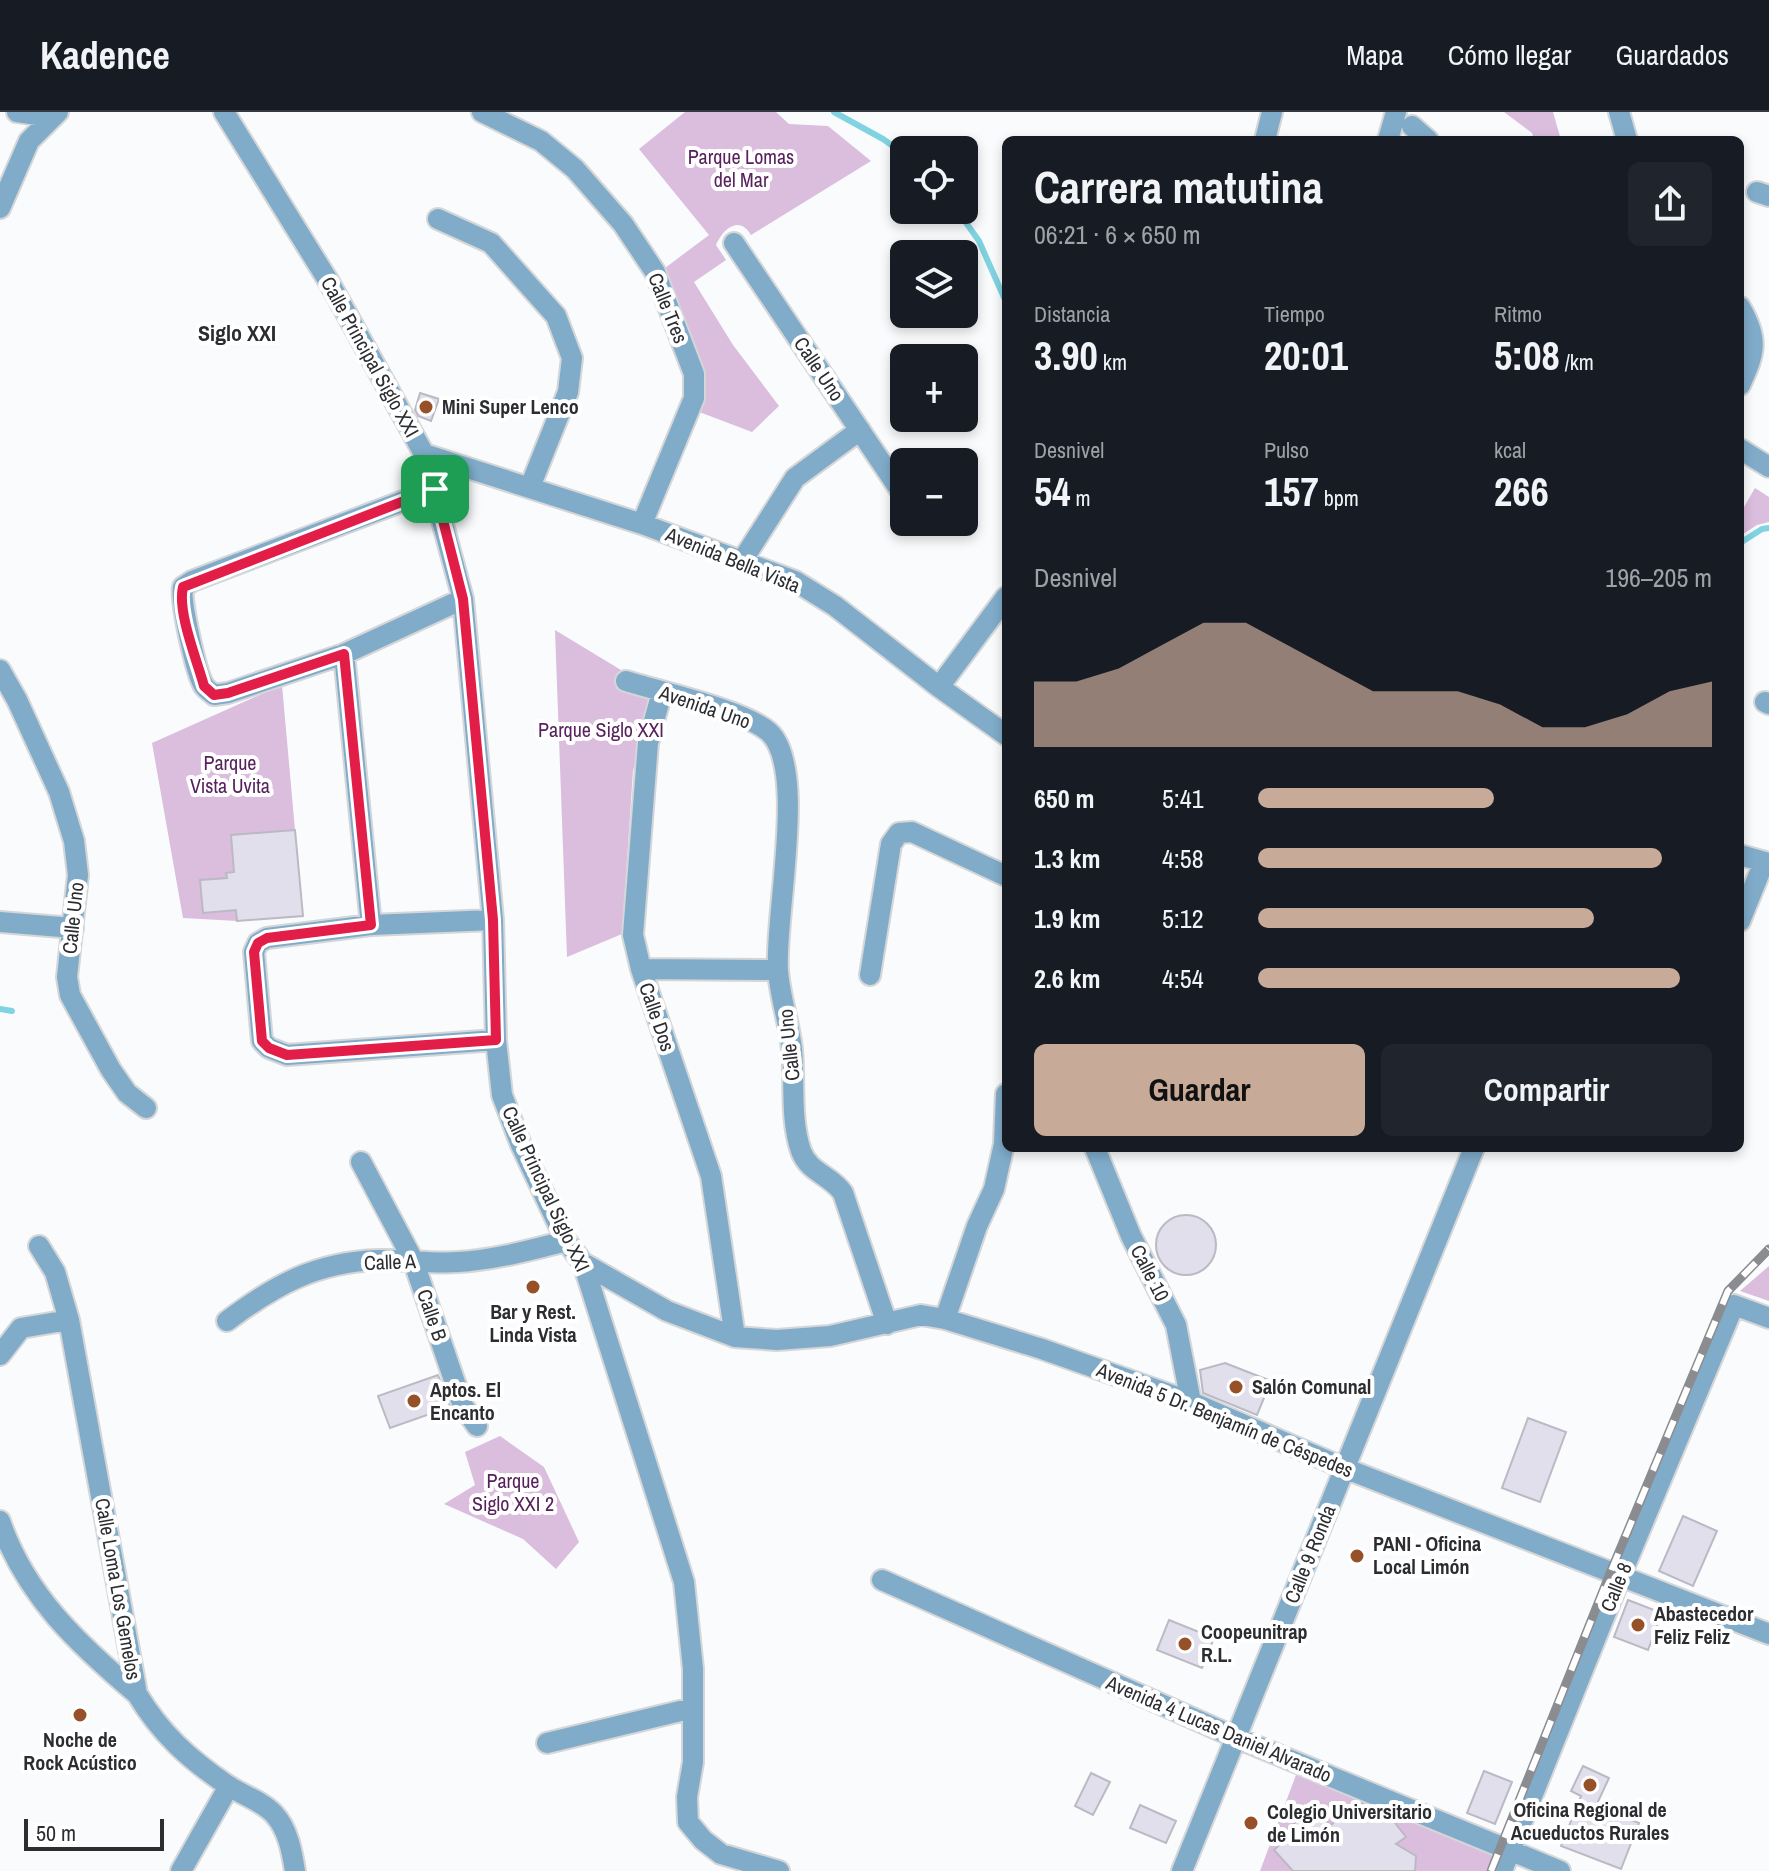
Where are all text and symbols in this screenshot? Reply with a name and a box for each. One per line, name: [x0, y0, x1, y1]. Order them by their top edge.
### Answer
text: Kadence: [40, 30, 170, 81]
text: Mapa: [1346, 36, 1404, 74]
text: Cómo llegar: [1448, 36, 1571, 74]
text: Guardados: [1615, 36, 1729, 74]
map controls: [890, 136, 978, 536]
button: locate: [890, 136, 978, 224]
park label: Parque Lomas del Mar: [688, 143, 794, 193]
text: Carrera matutina: [1034, 157, 1323, 217]
button: share: [1628, 162, 1712, 246]
text: 06:21 · 6 × 650 m: [1034, 217, 1201, 252]
button: layers: [890, 240, 978, 328]
street label: Calle Tres: [642, 269, 695, 347]
street label: Calle Principal Siglo XXI: [315, 272, 426, 442]
text: Distancia: [1034, 299, 1110, 329]
text: Tiempo: [1264, 299, 1325, 329]
text: Ritmo: [1494, 299, 1542, 329]
district label: Siglo XXI: [198, 318, 276, 348]
text: 3.90: [1034, 329, 1098, 382]
text: 20:01: [1264, 329, 1348, 382]
text: 5:08: [1494, 329, 1560, 382]
street label: Calle Uno: [788, 331, 851, 406]
button: +: [890, 344, 978, 432]
text: km: [1098, 347, 1127, 377]
text: /km: [1560, 347, 1594, 377]
place label: Mini Super Lenco: [442, 393, 579, 420]
marker: Mini Super Lenco: [417, 398, 435, 416]
text: Desnivel: [1034, 435, 1104, 465]
text: Pulso: [1264, 435, 1309, 465]
text: kcal: [1494, 435, 1526, 465]
button: −: [890, 448, 978, 536]
pin: [401, 455, 469, 523]
text: 54: [1034, 465, 1070, 518]
text: 157: [1264, 465, 1319, 518]
text: 266: [1494, 465, 1549, 518]
icon: arrive: [413, 467, 457, 511]
text: m: [1070, 483, 1091, 513]
text: bpm: [1319, 483, 1359, 513]
street label: Avenida Bella Vista: [661, 520, 804, 599]
text: Desnivel: [1034, 560, 1117, 595]
text: 196–205 m: [1605, 560, 1712, 595]
street label: Avenida Uno: [655, 678, 754, 735]
park label: Parque Siglo XXI: [538, 716, 664, 743]
park label: Parque Vista Uvita: [190, 749, 270, 799]
text: 650 m: [1034, 781, 1094, 816]
text: 5:41: [1162, 781, 1204, 816]
text: 1.3 km: [1034, 841, 1100, 876]
text: 4:58: [1162, 841, 1204, 876]
street label: Calle Uno: [55, 881, 90, 955]
text: 1.9 km: [1034, 901, 1100, 936]
text: 5:12: [1162, 901, 1204, 936]
text: 2.6 km: [1034, 961, 1100, 996]
text: 4:54: [1162, 961, 1204, 996]
street label: Calle Dos: [633, 979, 682, 1055]
street label: Calle Uno: [771, 1008, 806, 1082]
button: Guardar: [1034, 1044, 1365, 1136]
button: Compartir: [1381, 1044, 1712, 1136]
street label: Calle Principal Siglo XXI: [496, 1102, 597, 1276]
street label: Calle 10: [1125, 1240, 1176, 1306]
street label: Calle A: [364, 1247, 416, 1276]
marker: Bar y Rest. Linda Vista: [524, 1278, 542, 1296]
street label: Calle B: [411, 1285, 454, 1344]
place label: Bar y Rest. Linda Vista: [489, 1298, 577, 1348]
street label: Avenida 5 Dr. Benjamín de Céspedes: [1092, 1355, 1357, 1483]
place label: Salón Comunal: [1252, 1373, 1371, 1400]
place label: Aptos. El Encanto: [430, 1376, 501, 1426]
marker: Salón Comunal: [1227, 1378, 1245, 1396]
marker: Aptos. El Encanto: [405, 1392, 423, 1410]
park label: Parque Siglo XXI 2: [472, 1467, 554, 1517]
street label: Calle Loma Los Gemelos: [89, 1496, 148, 1682]
street label: Calle 9 Ronda: [1278, 1501, 1342, 1607]
place label: PANI - Oficina Local Limón: [1373, 1530, 1481, 1580]
marker: PANI - Oficina Local Limón: [1348, 1547, 1366, 1565]
street label: Calle 8: [1593, 1558, 1638, 1616]
place label: Abastecedor Feliz Feliz: [1654, 1600, 1754, 1650]
marker: Abastecedor Feliz Feliz: [1629, 1616, 1647, 1634]
place label: Coopeunitrap R.L.: [1201, 1618, 1308, 1668]
marker: Coopeunitrap R.L.: [1176, 1635, 1194, 1653]
street label: Avenida 4 Lucas Daniel Alvarado: [1102, 1668, 1336, 1788]
marker: Noche de Rock Acústico: [71, 1706, 89, 1724]
place label: Noche de Rock Acústico: [23, 1726, 137, 1776]
marker: Oficina Regional de Acueductos Rurales: [1581, 1776, 1599, 1794]
place label: Oficina Regional de Acueductos Rurales: [1511, 1796, 1669, 1846]
place label: Colegio Universitario de Limón: [1267, 1798, 1432, 1848]
marker: Colegio Universitario de Limón: [1242, 1814, 1260, 1832]
scale bar: [24, 1815, 164, 1851]
text: 50 m: [36, 1818, 76, 1848]

